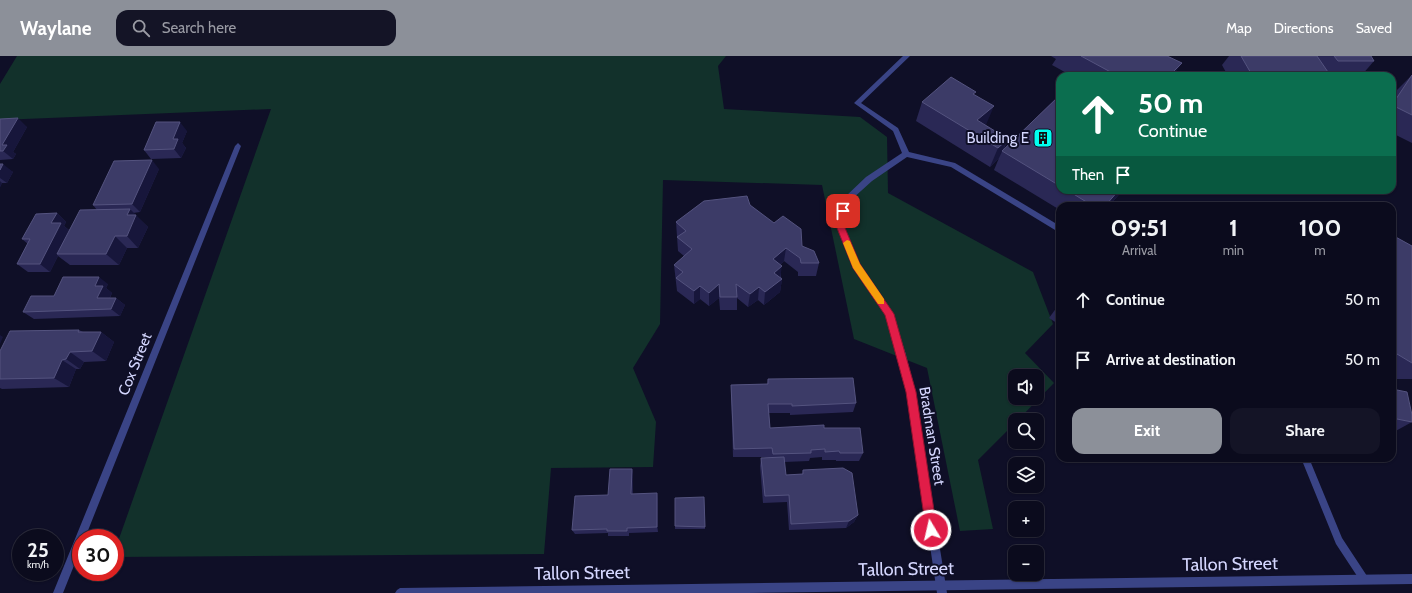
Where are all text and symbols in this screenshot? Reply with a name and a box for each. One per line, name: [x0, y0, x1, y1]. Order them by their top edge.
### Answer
search box: [116, 10, 396, 46]
text: Waylane: [20, 17, 92, 40]
icon: search: [130, 17, 152, 39]
text: Search here: [162, 19, 236, 37]
text: Map: [1226, 19, 1252, 37]
text: Directions: [1274, 19, 1334, 37]
text: Saved: [1356, 19, 1392, 37]
text: 50 m: [1138, 86, 1203, 120]
icon: ahead: [1072, 88, 1124, 140]
text: Continue: [1138, 120, 1207, 142]
building icon: Building E: [1032, 127, 1054, 149]
place label: Building E: [967, 129, 1029, 147]
icon: arrive: [1112, 164, 1134, 186]
text: Then: [1072, 166, 1104, 184]
pin: [826, 194, 860, 228]
icon: arrive: [832, 200, 854, 222]
text: 09:51: [1111, 213, 1168, 242]
text: 1: [1229, 213, 1238, 242]
text: 100: [1299, 213, 1341, 242]
text: Arrival: [1122, 242, 1157, 258]
text: min: [1223, 242, 1244, 258]
text: m: [1314, 242, 1326, 258]
icon: ahead: [1072, 289, 1094, 311]
text: Continue: [1106, 291, 1165, 309]
text: 50 m: [1345, 291, 1380, 309]
street label: Cox Street: [114, 330, 156, 398]
icon: arrive: [1072, 349, 1094, 371]
text: Arrive at destination: [1106, 351, 1236, 369]
text: 50 m: [1345, 351, 1380, 369]
map controls: [1008, 369, 1044, 581]
button: sound: [1008, 369, 1044, 405]
street label: Bradman Street: [915, 385, 949, 487]
button: Exit: [1072, 408, 1222, 454]
button: Share: [1230, 408, 1380, 454]
button: search: [1008, 413, 1044, 449]
button: layers: [1008, 457, 1044, 493]
button: +: [1008, 501, 1044, 537]
position arrow: [910, 509, 952, 551]
speed limit sign: 30: [72, 529, 124, 581]
text: 25: [27, 538, 49, 562]
button: −: [1008, 545, 1044, 581]
street label: Tallon Street: [1182, 552, 1278, 576]
street label: Tallon Street: [858, 557, 954, 581]
text: km/h: [27, 558, 49, 571]
street label: Tallon Street: [534, 561, 630, 585]

